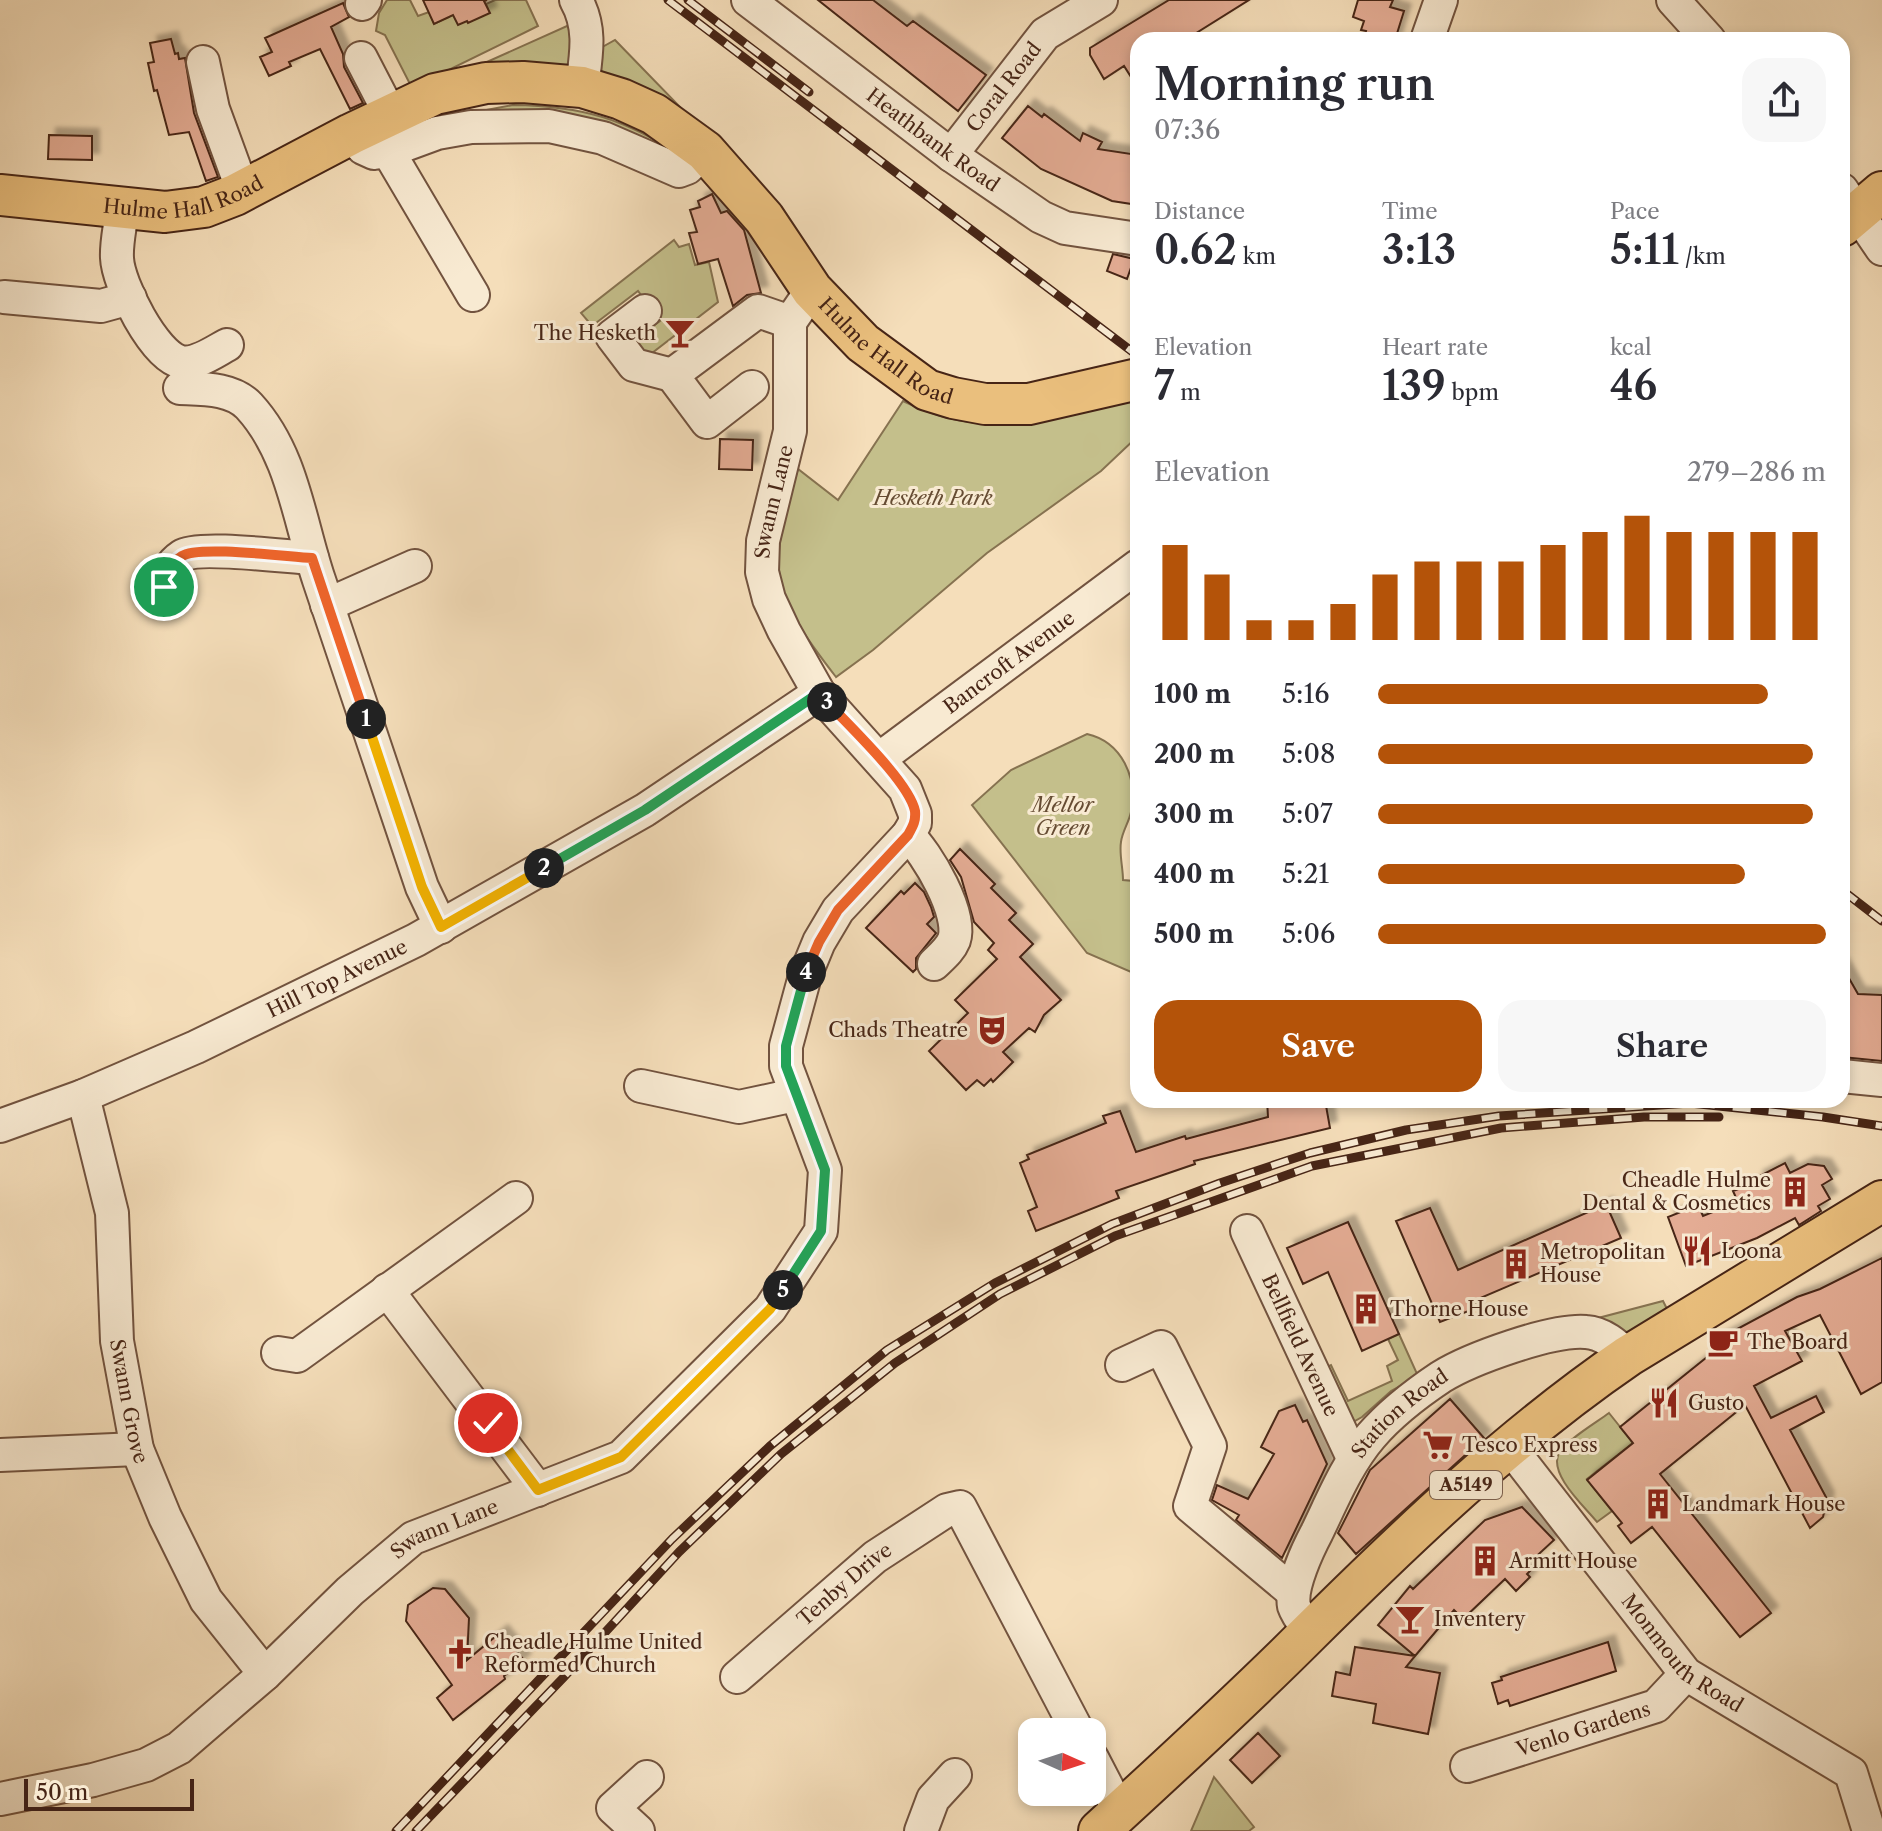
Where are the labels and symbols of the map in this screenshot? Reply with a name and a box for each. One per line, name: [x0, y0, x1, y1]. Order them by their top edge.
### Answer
street label: Coral Road: [961, 37, 1046, 137]
street label: Heathbank Road: [862, 83, 1004, 197]
street label: Hulme Hall Road: [102, 170, 267, 224]
street label: Hulme Hall Road: [814, 292, 956, 409]
bar icon: The Hesketh: [663, 316, 697, 350]
place label: The Hesketh: [534, 321, 656, 345]
street label: Swann Lane: [750, 442, 798, 559]
park label: Hesketh Park: [871, 486, 993, 510]
pin: [130, 553, 198, 621]
street label: Bancroft Avenue: [939, 606, 1079, 719]
pin: 3: [807, 682, 847, 722]
pin: 1: [346, 699, 386, 739]
park label: Mellor Green: [1030, 793, 1095, 840]
pin: 2: [524, 848, 564, 888]
street label: Hill Top Avenue: [263, 934, 411, 1023]
pin: 4: [786, 952, 826, 992]
theatre icon: Chads Theatre: [975, 1013, 1009, 1047]
place label: Chads Theatre: [828, 1018, 968, 1042]
place label: Cheadle Hulme Dental & Cosmetics: [1582, 1168, 1771, 1215]
building icon: Cheadle Hulme Dental & Cosmetics: [1778, 1175, 1812, 1209]
restaurant icon: Loona: [1680, 1234, 1714, 1268]
place label: Loona: [1721, 1239, 1782, 1263]
place label: Metropolitan House: [1540, 1240, 1666, 1287]
building icon: Metropolitan House: [1499, 1247, 1533, 1281]
pin: 5: [763, 1270, 803, 1310]
street label: Bellfield Avenue: [1257, 1270, 1344, 1420]
building icon: Thorne House: [1349, 1292, 1383, 1326]
place label: Thorne House: [1390, 1297, 1528, 1321]
cafe icon: The Board: [1706, 1325, 1740, 1359]
place label: The Board: [1747, 1330, 1848, 1354]
street label: Swann Grove: [105, 1337, 154, 1467]
street label: Station Road: [1346, 1364, 1453, 1463]
restaurant icon: Gusto: [1647, 1386, 1681, 1420]
pin: [454, 1389, 522, 1457]
place label: Gusto: [1688, 1391, 1744, 1415]
supermarket icon: Tesco Express: [1421, 1428, 1455, 1462]
place label: Tesco Express: [1462, 1433, 1598, 1457]
road number: A5149: [1430, 1471, 1502, 1499]
building icon: Landmark House: [1641, 1487, 1675, 1521]
place label: Landmark House: [1682, 1492, 1846, 1516]
street label: Swann Lane: [386, 1494, 502, 1564]
street label: Tenby Drive: [792, 1538, 896, 1631]
building icon: Armitt House: [1468, 1544, 1502, 1578]
place label: Armitt House: [1508, 1549, 1638, 1573]
street label: Monmouth Road: [1617, 1589, 1747, 1717]
bar icon: Inventery: [1393, 1602, 1427, 1636]
place label: Inventery: [1434, 1607, 1526, 1631]
place label: Cheadle Hulme United Reformed Church: [484, 1630, 703, 1677]
church icon: Cheadle Hulme United Reformed Church: [443, 1637, 477, 1671]
street label: Venlo Gardens: [1512, 1697, 1653, 1762]
north arrow: [1018, 1718, 1106, 1806]
scale bar: [24, 1775, 194, 1811]

